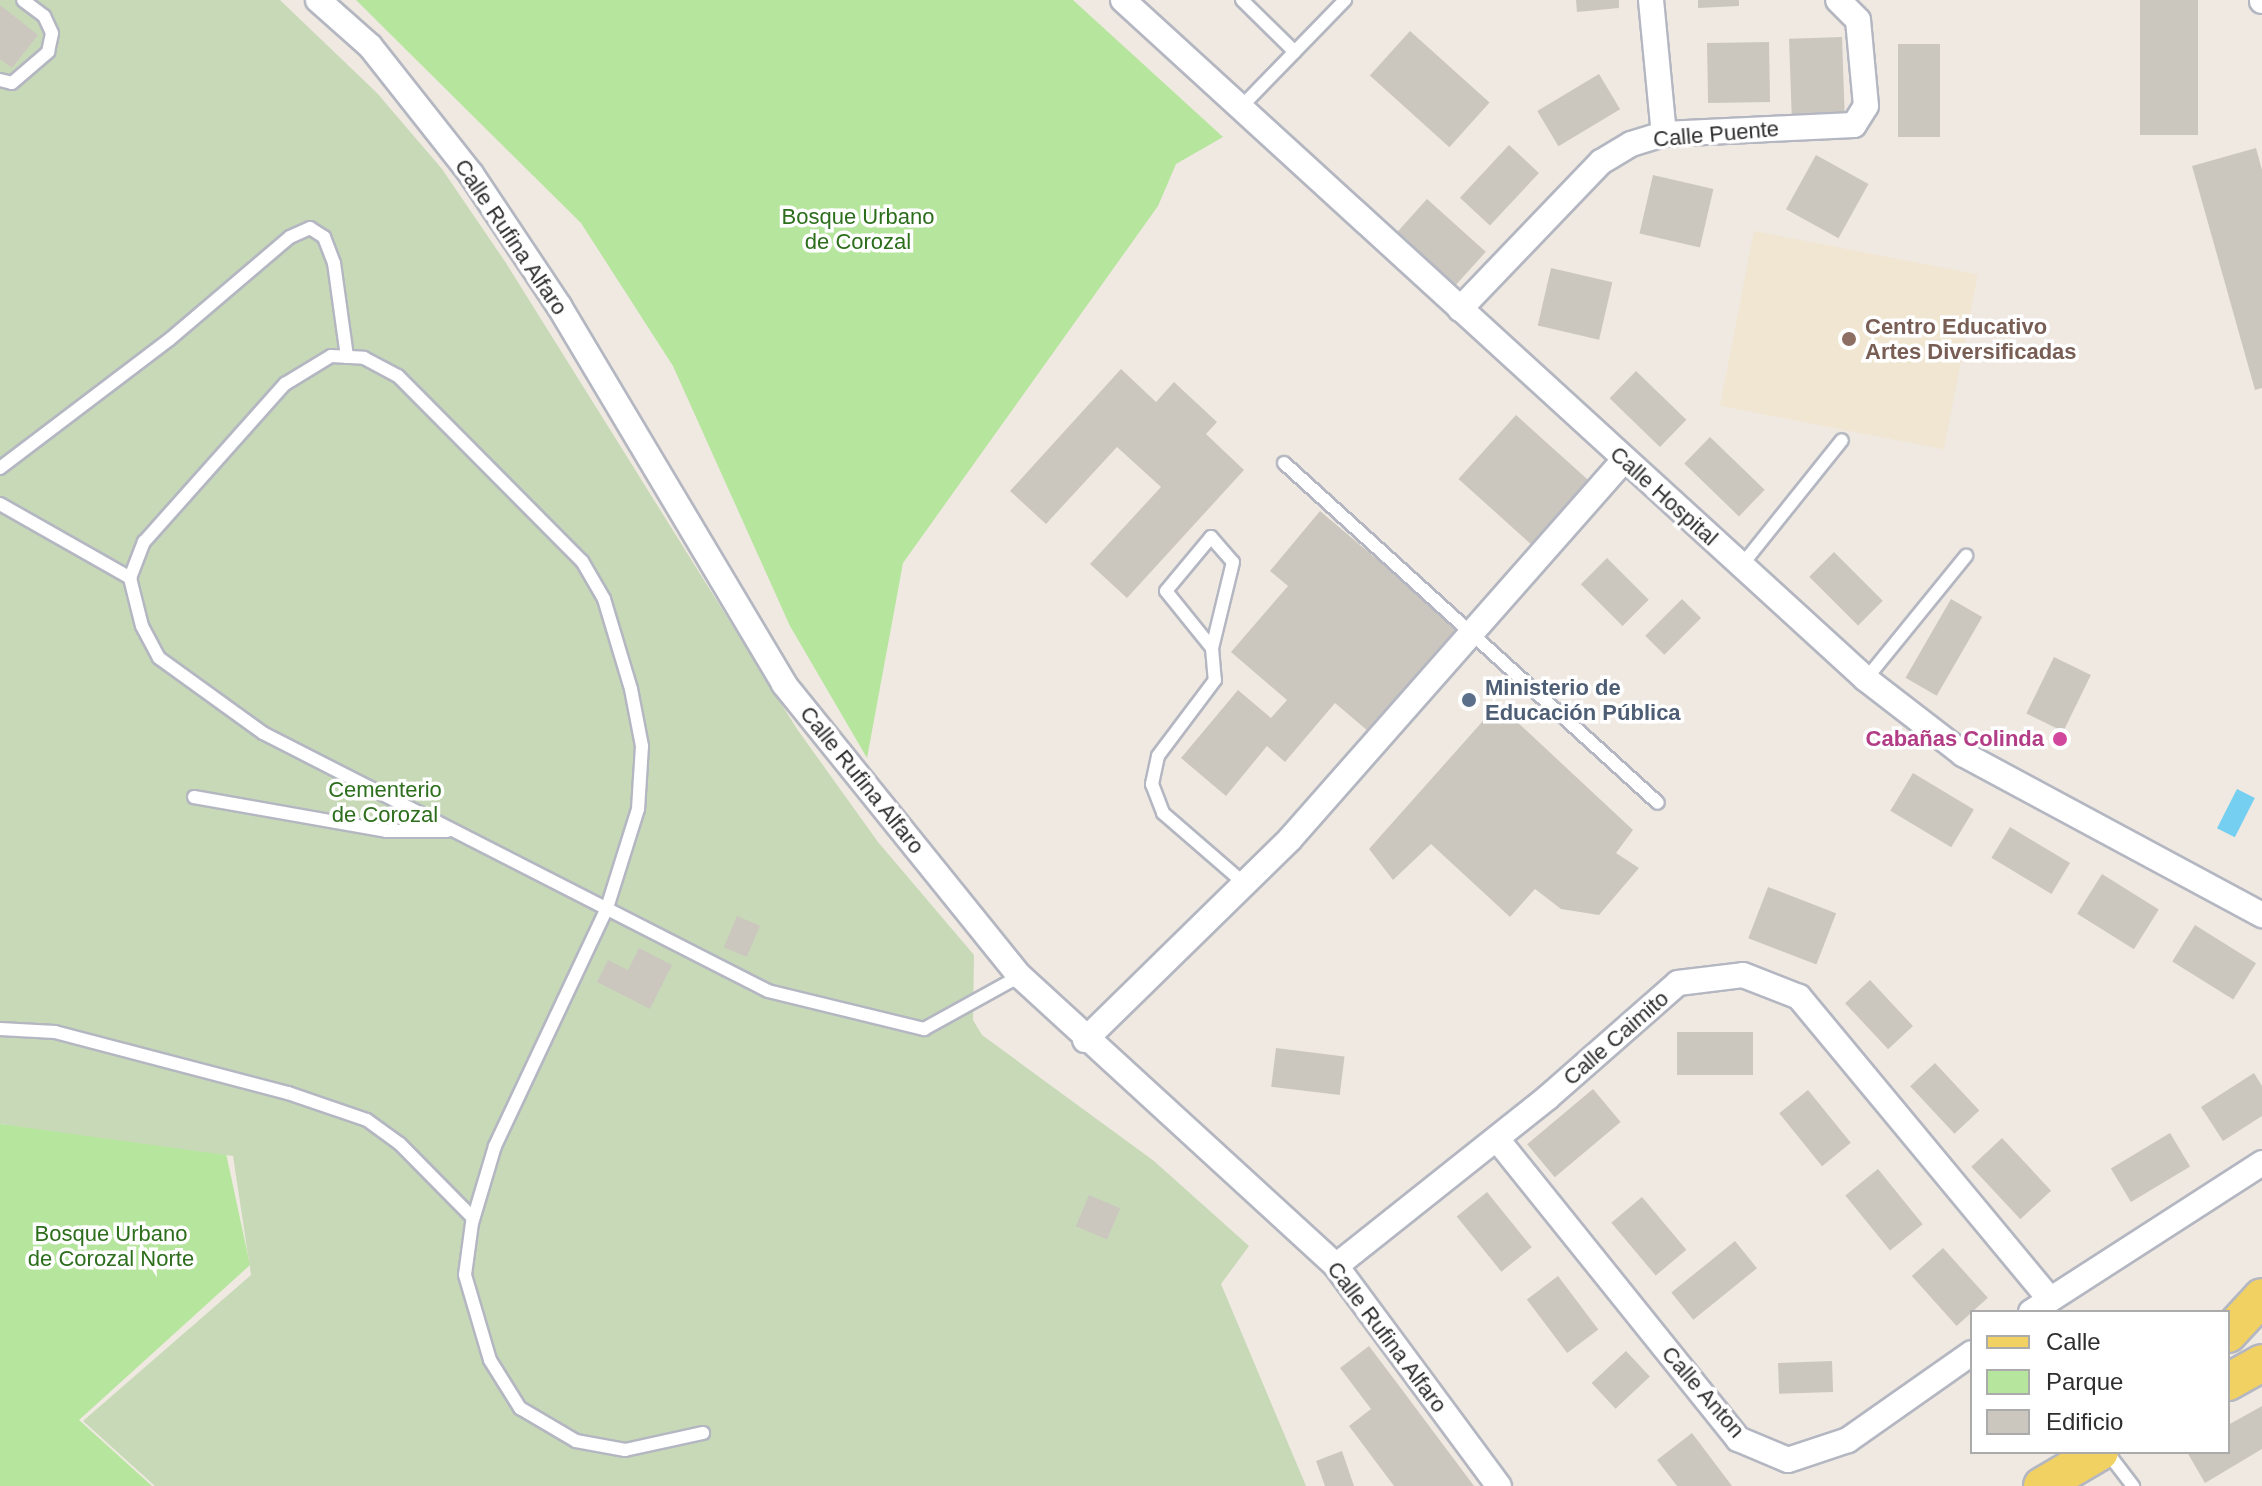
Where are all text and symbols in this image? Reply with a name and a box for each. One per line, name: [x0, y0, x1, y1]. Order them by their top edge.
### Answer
street label: Calle Puente: [1652, 115, 1780, 153]
street label: Calle Rufina Alfaro: [449, 154, 573, 320]
park label: Bosque Urbano de Corozal: [782, 203, 934, 254]
place label: Centro Educativo Artes Diversificadas: [1865, 313, 2077, 364]
marker: Centro Educativo Artes Diversificadas: [1840, 330, 1858, 348]
street label: Calle Hospital: [1605, 441, 1723, 551]
place label: Ministerio de Educación Pública: [1485, 674, 1681, 726]
marker: Ministerio de Educación Pública: [1460, 691, 1478, 709]
street label: Calle Rufina Alfaro: [794, 700, 930, 860]
place label: Cabañas Colinda: [1866, 726, 2044, 752]
marker: Cabañas Colinda: [2051, 730, 2069, 748]
park label: Cementerio de Corozal: [328, 776, 442, 828]
street label: Calle Caimito: [1558, 985, 1674, 1091]
park label: Bosque Urbano de Corozal Norte: [28, 1220, 194, 1272]
street label: Calle Rufina Alfaro: [1321, 1256, 1453, 1418]
legend: [1970, 1310, 2230, 1454]
text: Calle: [2046, 1328, 2101, 1355]
street label: Calle Anton: [1656, 1340, 1750, 1444]
text: Parque: [2046, 1368, 2123, 1395]
text: Edificio: [2046, 1408, 2123, 1435]

